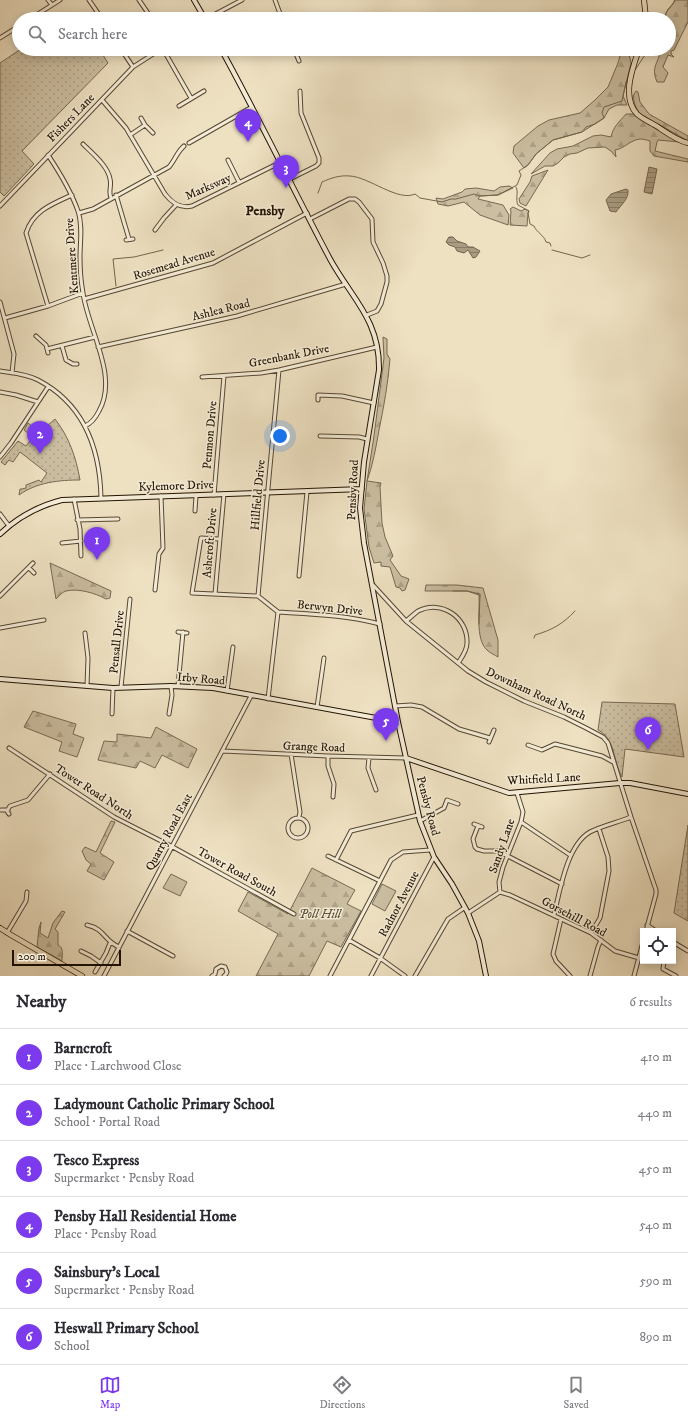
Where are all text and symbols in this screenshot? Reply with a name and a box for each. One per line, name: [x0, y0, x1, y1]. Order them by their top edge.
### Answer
search box: [12, 12, 676, 56]
icon: search: [26, 23, 48, 45]
text: Search here: [58, 25, 127, 44]
street label: Fishers Lane: [44, 91, 98, 145]
pin: 4: [235, 109, 261, 142]
pin: 3: [273, 155, 299, 188]
street label: Marksway: [183, 170, 234, 204]
district label: Pensby: [246, 202, 285, 220]
street label: Kentmere Drive: [62, 218, 82, 294]
street label: Rosemead Avenue: [131, 244, 217, 284]
street label: Ashlea Road: [191, 296, 251, 324]
street label: Greenbank Drive: [248, 341, 330, 371]
street label: Penmon Drive: [200, 400, 220, 470]
pin: 2: [27, 421, 53, 454]
your location: [270, 426, 290, 446]
street label: Hillfield Drive: [247, 459, 269, 531]
street label: Pensby Road: [344, 459, 362, 521]
street label: Kylemore Drive: [138, 477, 214, 495]
street label: Ashcroft Drive: [199, 507, 221, 579]
pin: 1: [84, 527, 110, 560]
street label: Berwyn Drive: [296, 597, 364, 619]
street label: Pensall Drive: [106, 610, 128, 674]
street label: Downham Road North: [483, 664, 589, 724]
street label: Irby Road: [176, 669, 226, 689]
pin: 5: [373, 708, 399, 741]
pin: 6: [635, 717, 661, 750]
street label: Grange Road: [283, 738, 345, 756]
street label: Tower Road North: [52, 761, 137, 823]
street label: Whitfield Lane: [506, 770, 581, 788]
street label: Pensby Road: [413, 775, 443, 837]
street label: Quarry Road East: [142, 790, 196, 873]
street label: Sandy Lane: [486, 817, 518, 875]
street label: Tower Road South: [195, 844, 280, 900]
street label: Radnor Avenue: [375, 868, 423, 940]
street label: Gorsehill Road: [539, 894, 609, 940]
park label: Poll Hill: [299, 907, 343, 922]
map controls: [640, 928, 676, 964]
button: locate: [640, 928, 676, 964]
scale bar: [12, 948, 121, 967]
text: 200 m: [18, 950, 46, 964]
text: Nearby: [16, 991, 66, 1013]
text: 6 results: [629, 994, 672, 1010]
text: Barncroft: [54, 1039, 112, 1058]
text: 1: [27, 1049, 31, 1065]
text: 410 m: [640, 1049, 672, 1065]
text: Place · Larchwood Close: [54, 1058, 181, 1074]
text: Ladymount Catholic Primary School: [54, 1095, 274, 1114]
text: 2: [26, 1105, 32, 1121]
text: 440 m: [637, 1105, 672, 1121]
text: School · Portal Road: [54, 1114, 160, 1130]
text: Tesco Express: [54, 1151, 139, 1170]
text: 3: [27, 1161, 31, 1177]
text: 450 m: [639, 1161, 672, 1177]
text: Supermarket · Pensby Road: [54, 1170, 194, 1186]
text: Pensby Hall Residential Home: [54, 1207, 236, 1226]
text: 4: [25, 1217, 33, 1233]
text: 540 m: [639, 1217, 672, 1233]
text: Place · Pensby Road: [54, 1226, 156, 1242]
text: Sainsbury's Local: [54, 1263, 159, 1282]
text: 5: [26, 1273, 32, 1289]
text: 590 m: [640, 1273, 672, 1289]
text: Supermarket · Pensby Road: [54, 1282, 194, 1298]
text: Heswall Primary School: [54, 1319, 199, 1338]
text: 6: [26, 1329, 32, 1345]
text: 890 m: [639, 1329, 672, 1345]
text: School: [54, 1338, 90, 1354]
tab: Map: [99, 1374, 121, 1412]
tab: Directions: [320, 1374, 365, 1412]
tab: Saved: [564, 1374, 589, 1412]

